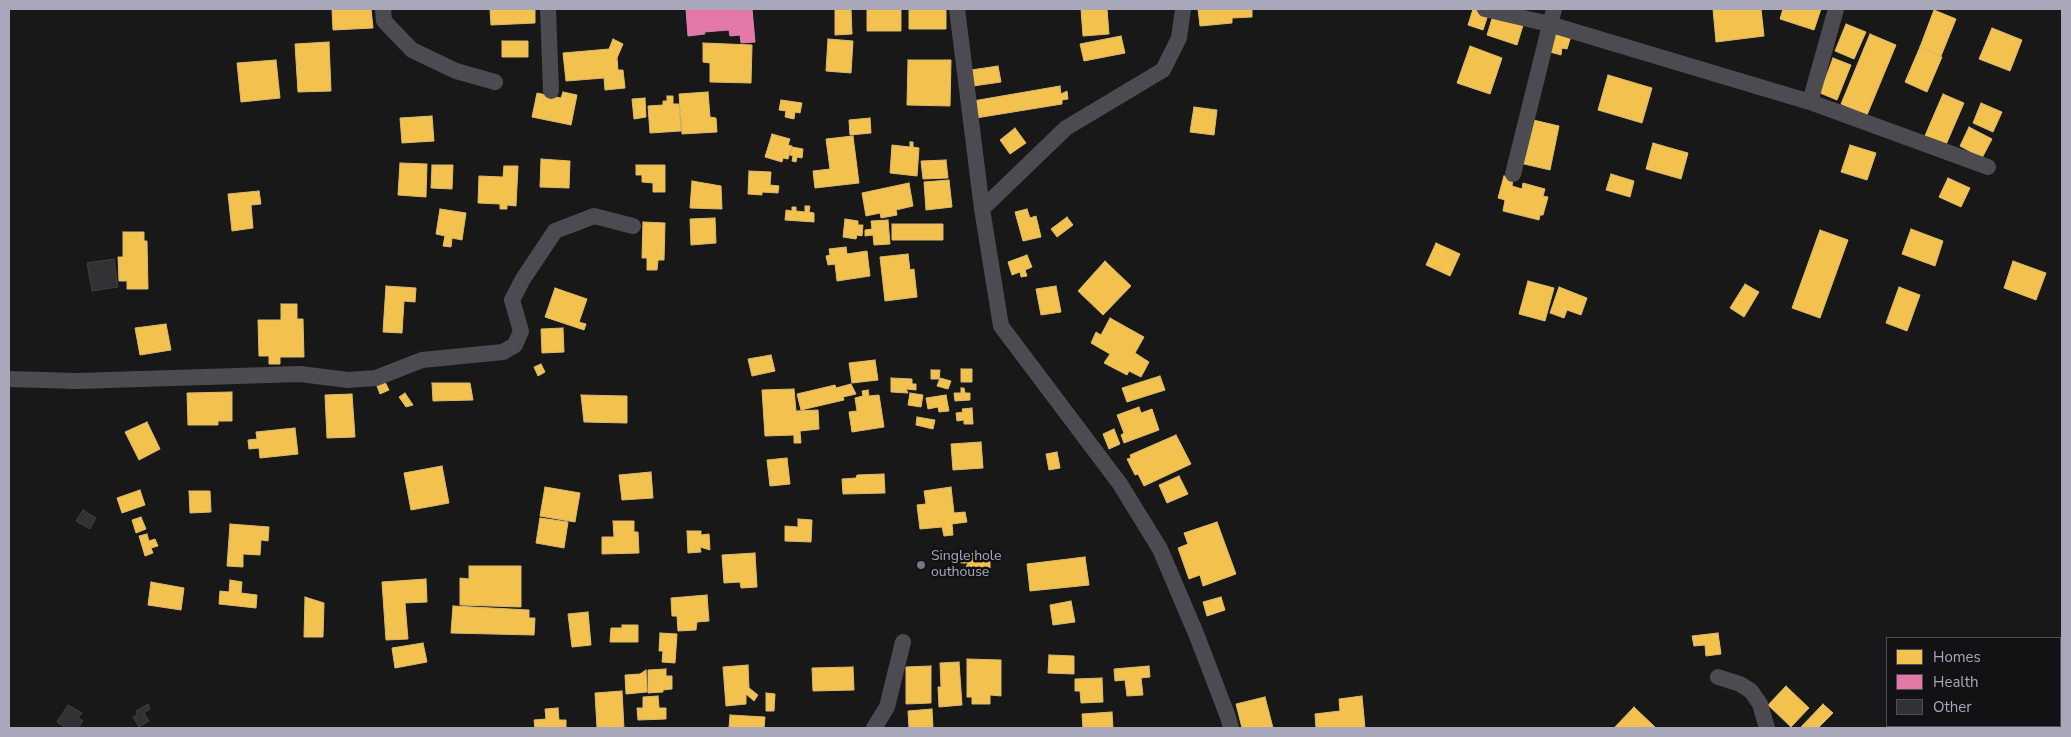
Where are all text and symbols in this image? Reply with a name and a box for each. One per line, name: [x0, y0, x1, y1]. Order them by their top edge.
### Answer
place label: Single hole outhouse: [931, 549, 1001, 582]
marker: Single hole outhouse: [915, 559, 927, 571]
legend: [1886, 637, 2061, 727]
text: Homes: [1933, 647, 1981, 667]
text: Health: [1933, 672, 1978, 692]
text: Other: [1933, 697, 1972, 717]

